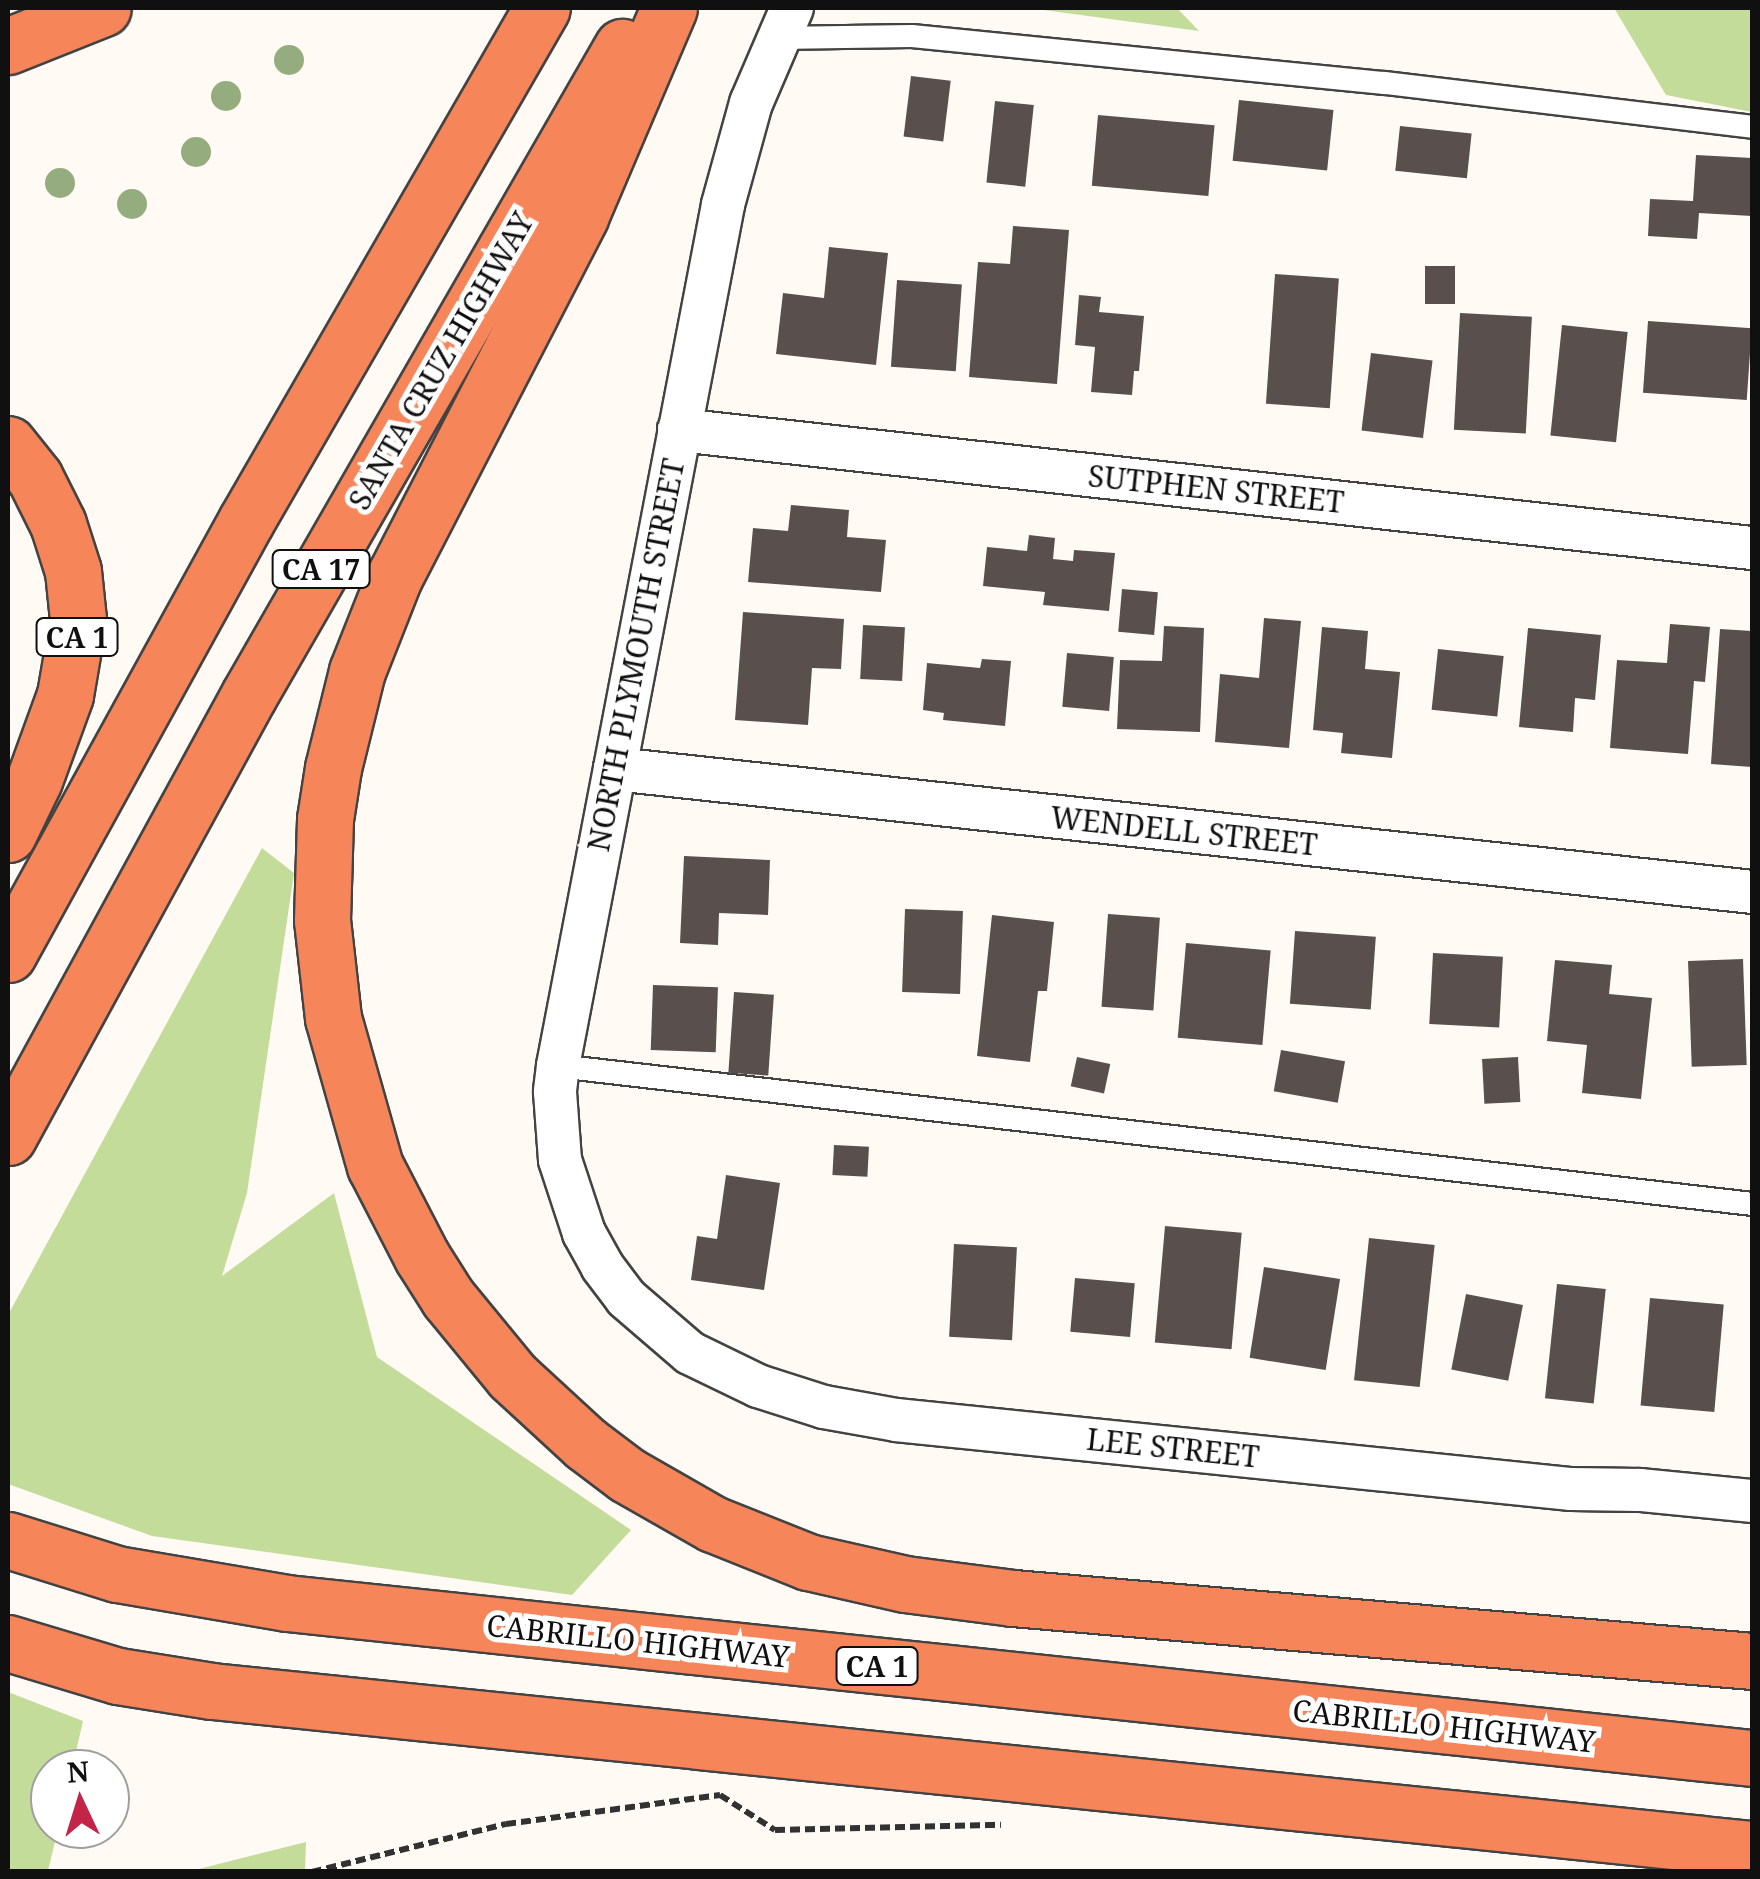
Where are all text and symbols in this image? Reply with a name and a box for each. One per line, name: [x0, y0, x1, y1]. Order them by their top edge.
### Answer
street label: SANTA CRUZ HIGHWAY: [341, 206, 541, 516]
street label: NORTH PLYMOUTH STREET: [580, 456, 692, 854]
street label: SUTPHEN STREET: [1086, 458, 1346, 520]
road number: CA 17: [271, 546, 371, 592]
road number: CA 1: [34, 614, 120, 660]
street label: WENDELL STREET: [1049, 799, 1319, 863]
street label: LEE STREET: [1085, 1421, 1261, 1475]
street label: CABRILLO HIGHWAY: [485, 1607, 791, 1675]
road number: CA 1: [834, 1643, 920, 1689]
street label: CABRILLO HIGHWAY: [1291, 1692, 1597, 1760]
north arrow: [30, 1749, 130, 1849]
text: N: [66, 1751, 90, 1791]

